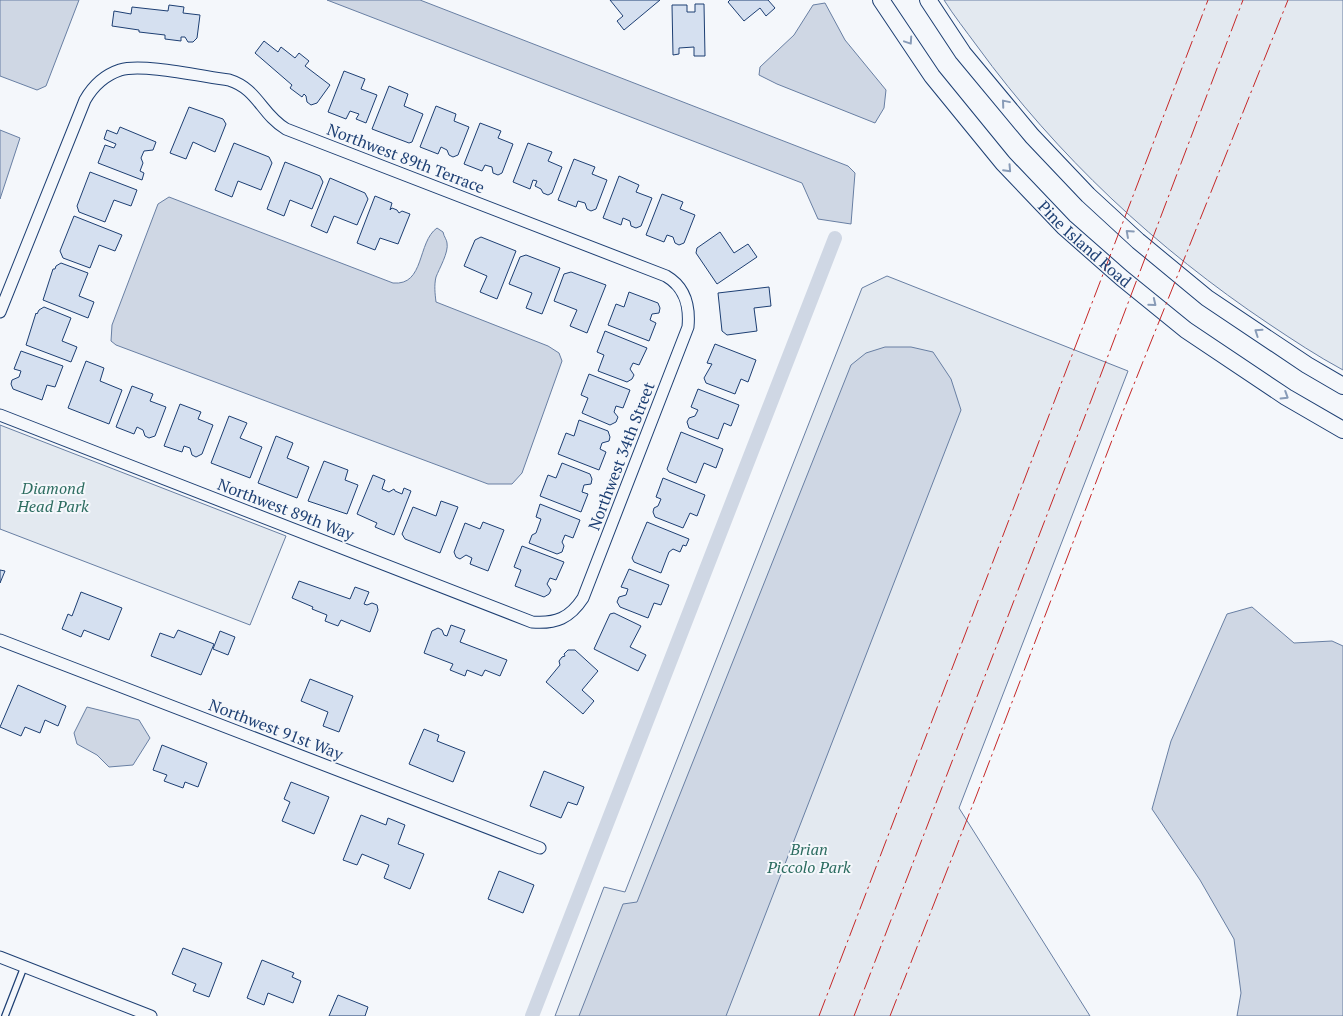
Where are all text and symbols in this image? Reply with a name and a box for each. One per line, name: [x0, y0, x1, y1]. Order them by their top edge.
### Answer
one-way arrow: [902, 35, 912, 44]
one-way arrow: [1002, 100, 1010, 109]
street label: Northwest 89th Terrace: [324, 118, 488, 198]
one-way arrow: [1002, 163, 1011, 172]
street label: Pine Island Road: [1033, 196, 1136, 292]
one-way arrow: [1126, 230, 1135, 239]
one-way arrow: [1147, 298, 1156, 307]
one-way arrow: [1254, 329, 1263, 338]
street label: Northwest 34th Street: [583, 379, 659, 533]
one-way arrow: [1280, 390, 1289, 400]
street label: Northwest 89th Way: [215, 473, 358, 546]
park label: Diamond Head Park: [16, 477, 89, 517]
street label: Northwest 91st Way: [206, 693, 347, 765]
park label: Brian Piccolo Park: [766, 838, 851, 878]

